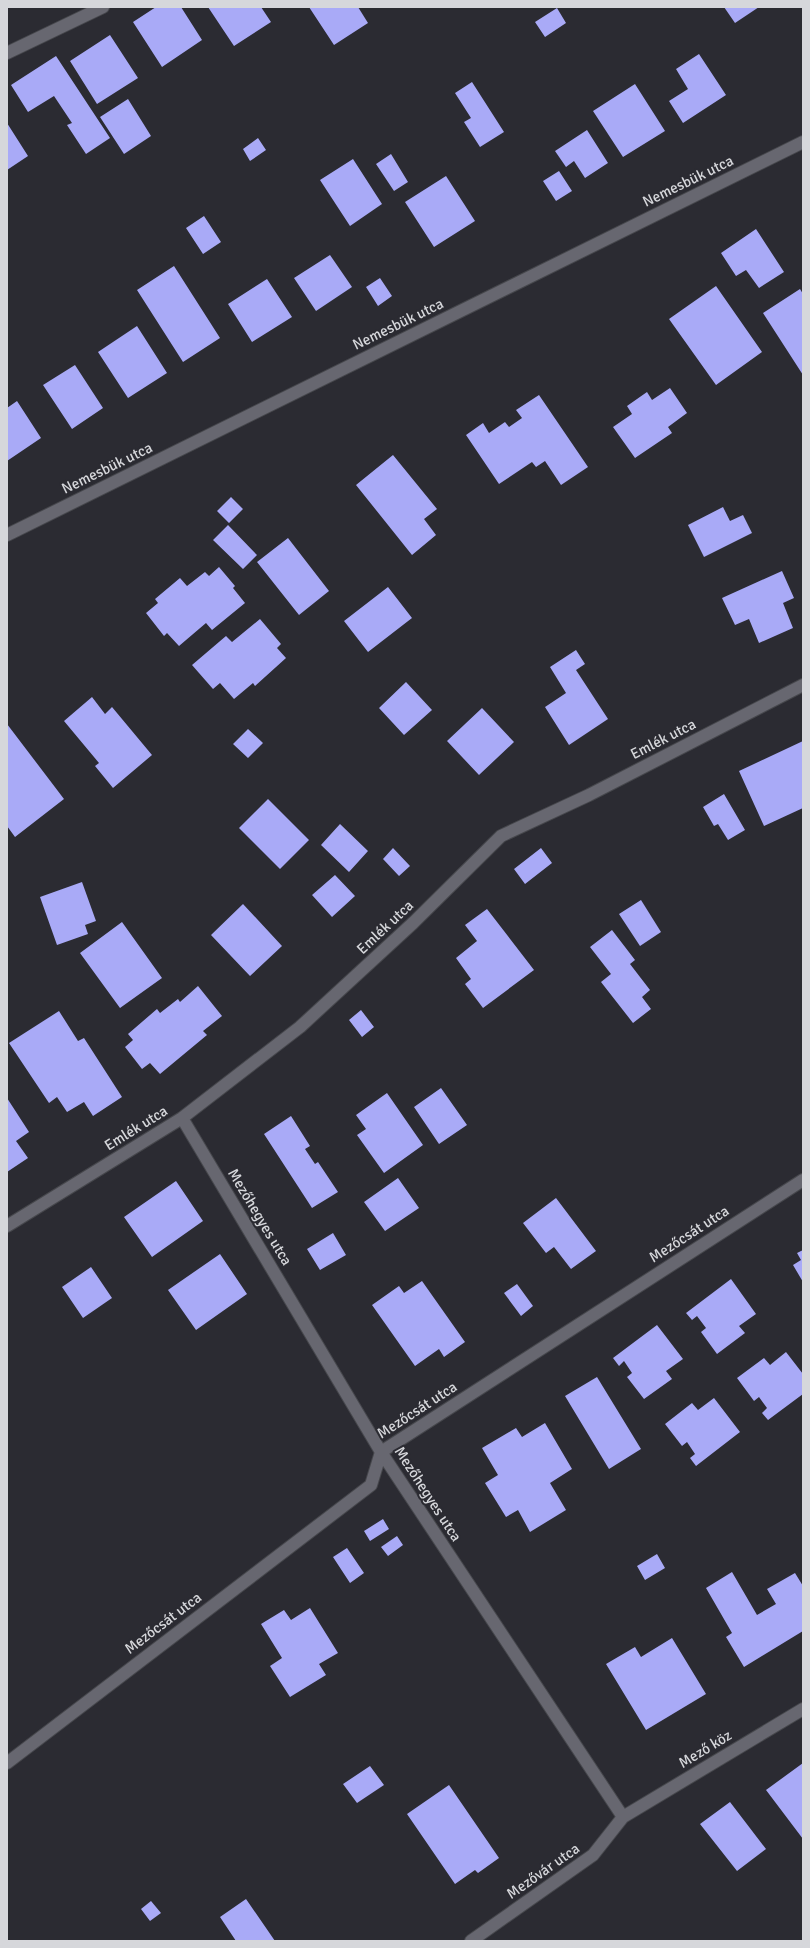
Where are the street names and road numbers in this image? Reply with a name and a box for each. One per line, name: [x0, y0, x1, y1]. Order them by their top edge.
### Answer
street label: Nemesbük utca: [640, 151, 736, 211]
street label: Nemesbük utca: [350, 294, 446, 354]
street label: Nemesbük utca: [59, 438, 155, 498]
street label: Emlék utca: [627, 715, 699, 763]
street label: Emlék utca: [353, 896, 417, 958]
street label: Emlék utca: [101, 1102, 171, 1154]
street label: Mezőhegyes utca: [224, 1165, 296, 1269]
street label: Mezőcsát utca: [646, 1202, 732, 1266]
street label: Mezőcsát utca: [374, 1378, 460, 1442]
street label: Mezőhegyes utca: [391, 1443, 465, 1545]
street label: Mezőcsát utca: [121, 1588, 205, 1658]
street label: Mező köz: [675, 1726, 735, 1772]
street label: Mezővár utca: [503, 1839, 583, 1903]

